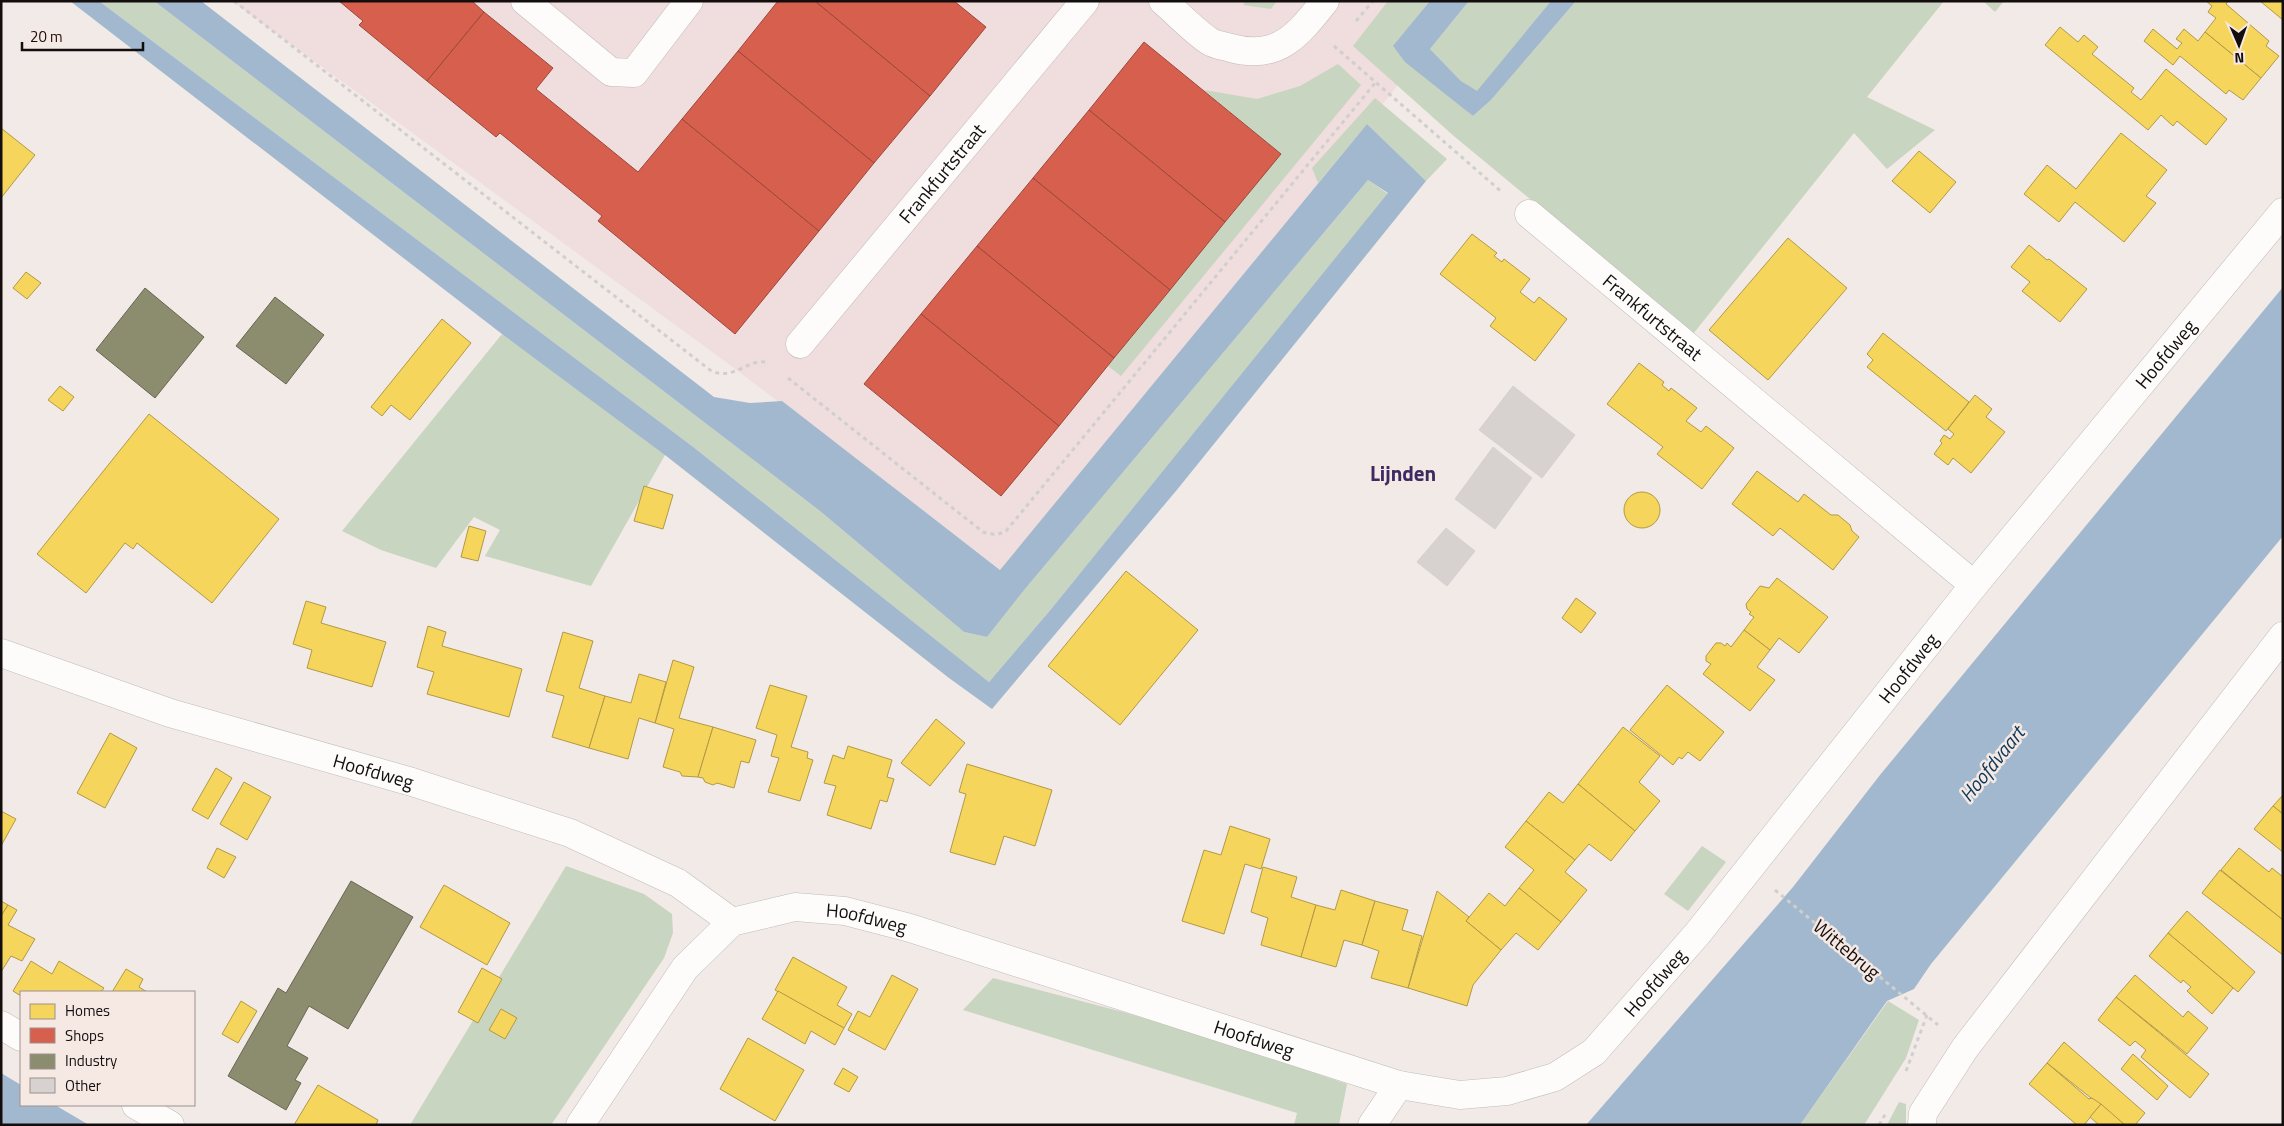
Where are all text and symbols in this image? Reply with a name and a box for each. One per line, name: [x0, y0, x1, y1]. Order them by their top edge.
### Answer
scale bar: [22, 20, 144, 52]
north arrow: [2214, 20, 2264, 70]
text: 20 m: [30, 25, 63, 48]
text: N: [2234, 48, 2245, 69]
street label: Frankfurtstraat: [891, 116, 992, 229]
street label: Frankfurtstraat: [1597, 266, 1710, 367]
street label: Hoofdweg: [2128, 312, 2203, 395]
district label: Lijnden: [1370, 457, 1436, 489]
street label: Hoofdweg: [1871, 626, 1945, 709]
water label: Hoofdvaart: [1951, 717, 2033, 808]
street label: Hoofdweg: [330, 745, 418, 796]
street label: Hoofdweg: [825, 895, 911, 941]
street label: Wittebrug: [1807, 912, 1888, 986]
street label: Hoofdweg: [1616, 941, 1693, 1023]
legend: [20, 991, 195, 1106]
text: Homes: [65, 999, 110, 1022]
street label: Hoofdweg: [1210, 1011, 1298, 1064]
text: Shops: [65, 1024, 104, 1047]
text: Industry: [65, 1049, 117, 1072]
text: Other: [65, 1074, 101, 1097]

